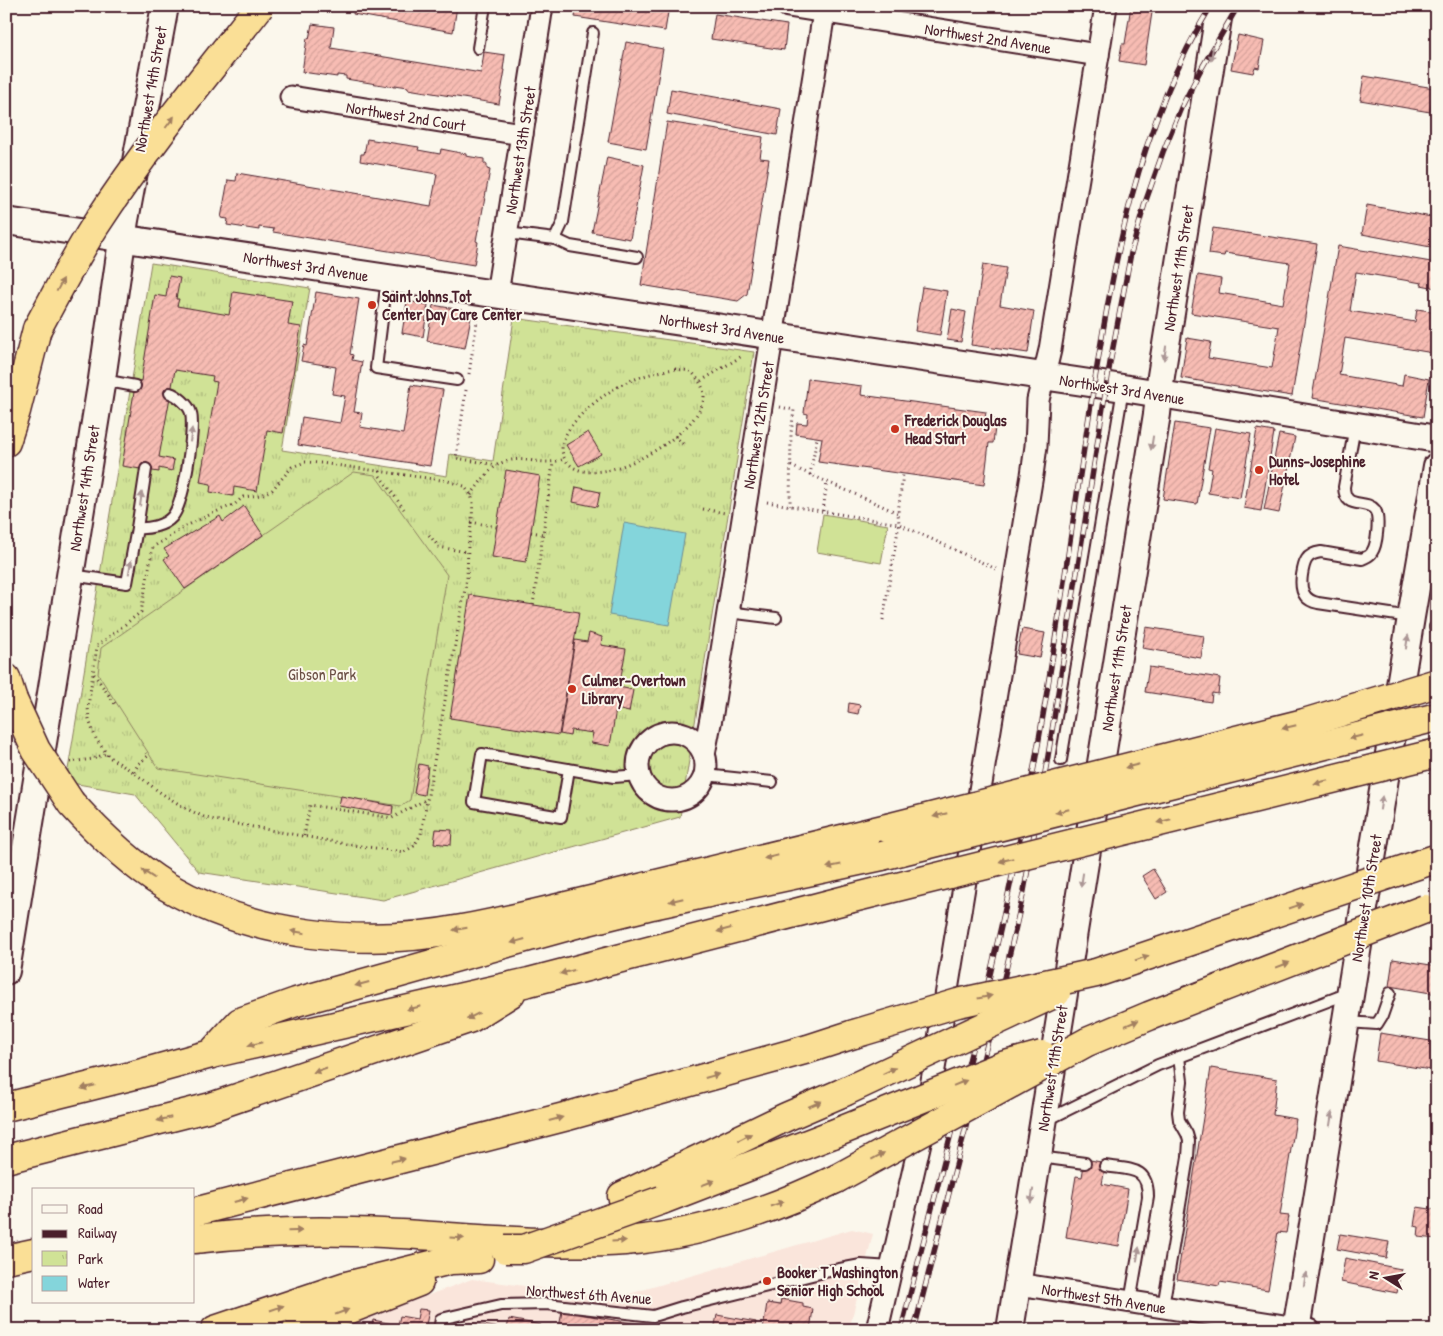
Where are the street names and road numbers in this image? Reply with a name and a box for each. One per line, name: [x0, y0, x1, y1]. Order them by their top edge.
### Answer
street label: Northwest 2nd Avenue: [923, 17, 1053, 59]
street label: Northwest 14th Street: [128, 24, 172, 154]
street label: Northwest 13th Street: [499, 84, 541, 215]
street label: Northwest 2nd Court: [345, 96, 468, 136]
street label: Northwest 11th Street: [1157, 203, 1199, 333]
street label: Northwest 3rd Avenue: [242, 245, 371, 287]
street label: Northwest 3rd Avenue: [658, 307, 787, 349]
street label: Northwest 12th Street: [737, 359, 779, 490]
street label: Northwest 3rd Avenue: [1058, 368, 1187, 410]
street label: Northwest 14th Street: [63, 423, 105, 553]
street label: Northwest 11th Street: [1095, 603, 1137, 733]
street label: Northwest 10th Street: [1345, 832, 1387, 963]
street label: Northwest 11th Street: [1031, 1003, 1073, 1133]
street label: Northwest 5th Avenue: [1040, 1277, 1168, 1319]
street label: Northwest 6th Avenue: [526, 1279, 653, 1309]

